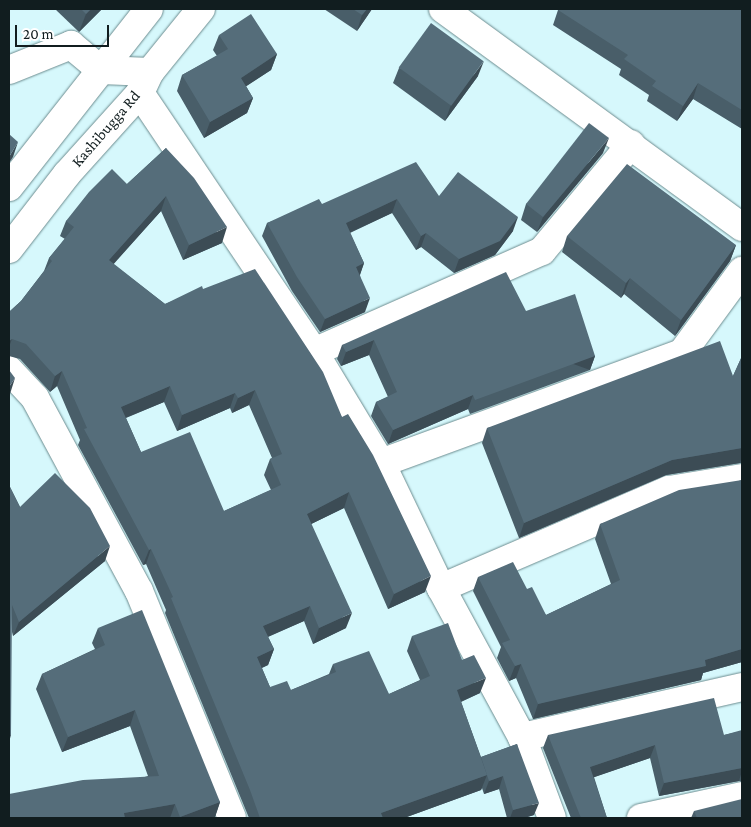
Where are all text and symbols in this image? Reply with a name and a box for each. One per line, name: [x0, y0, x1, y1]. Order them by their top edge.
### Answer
scale bar: [18, 15, 111, 47]
text: 20 m: [23, 26, 54, 42]
street label: Kashibugga Rd: [68, 87, 144, 171]

